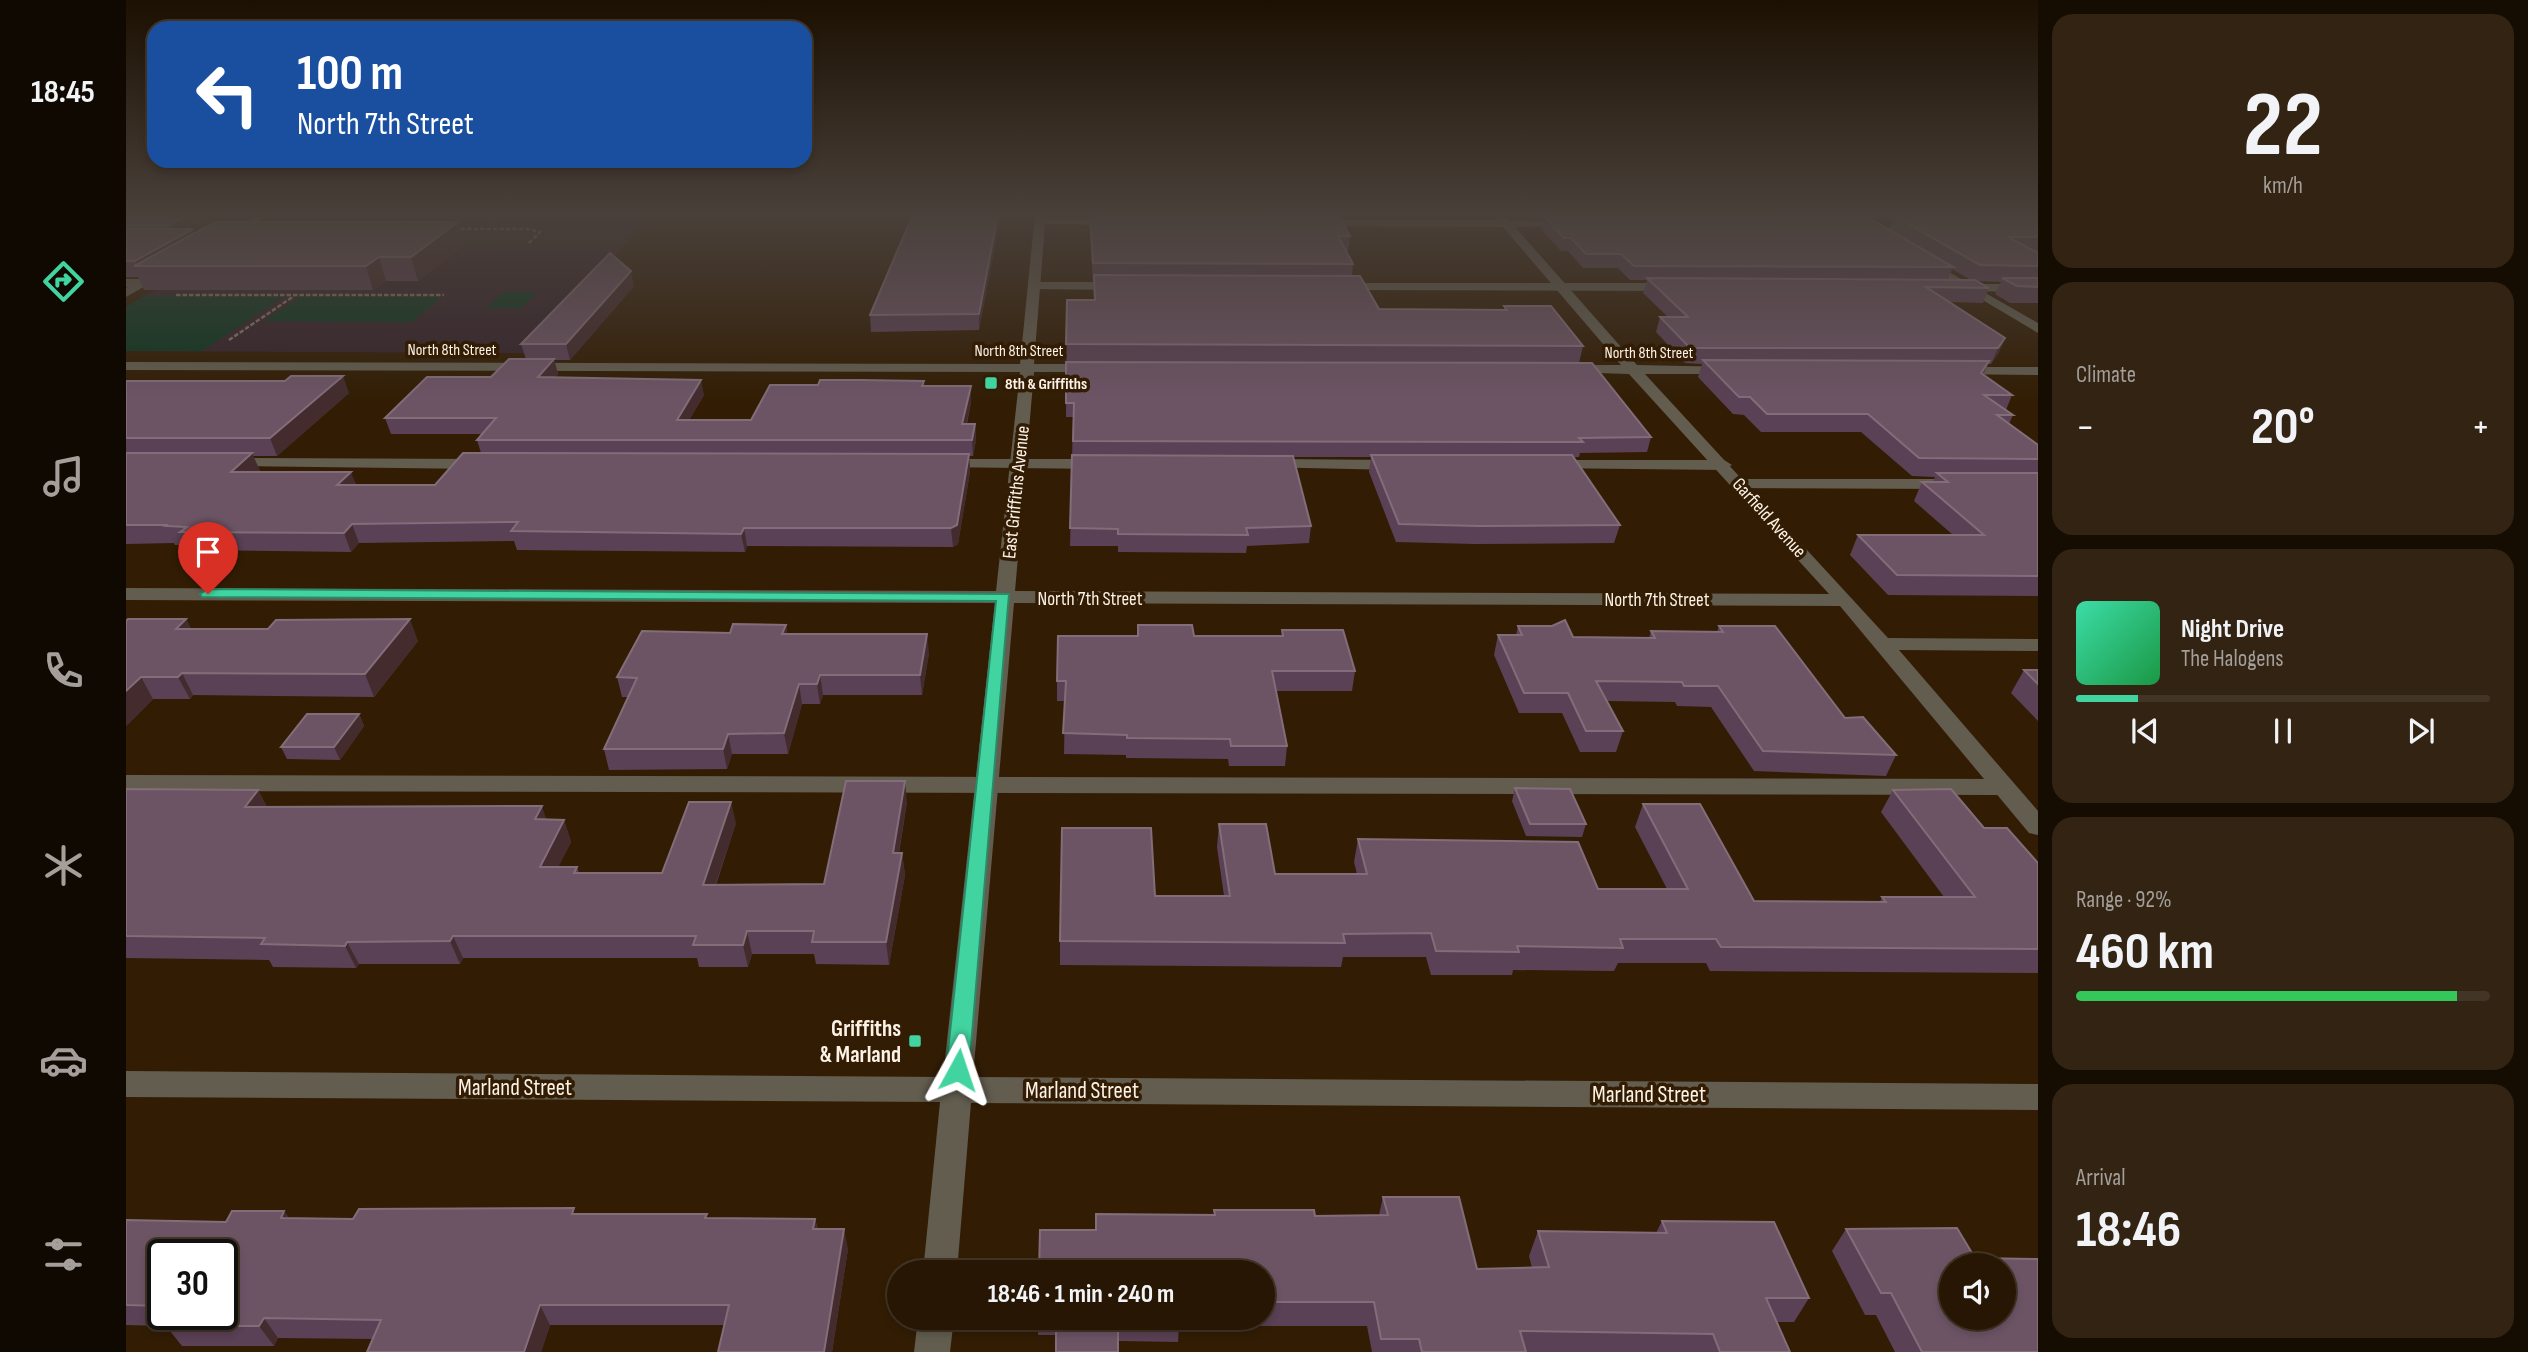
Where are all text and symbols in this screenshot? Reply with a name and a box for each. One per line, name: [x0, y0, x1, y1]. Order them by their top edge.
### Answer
text: 100 m: [297, 45, 403, 104]
icon: left: [182, 49, 273, 140]
text: 22: [2243, 72, 2323, 181]
text: 18:45: [31, 73, 95, 112]
text: North 7th Street: [297, 105, 474, 144]
text: km/h: [2263, 172, 2303, 200]
icon: directions: [39, 257, 88, 306]
street label: North 8th Street: [408, 341, 497, 360]
street label: North 8th Street: [975, 342, 1064, 361]
street label: North 8th Street: [1605, 344, 1694, 363]
text: Climate: [2076, 361, 2136, 389]
marker: 8th & Griffiths: [983, 375, 999, 391]
place label: 8th & Griffiths: [1005, 375, 1087, 394]
text: 20°: [2251, 396, 2315, 459]
text: −: [2076, 405, 2095, 450]
text: +: [2471, 405, 2490, 450]
street label: East Griffiths Avenue: [998, 424, 1035, 560]
icon: music: [39, 452, 88, 501]
street label: Garfield Avenue: [1727, 473, 1811, 563]
pin: [178, 522, 238, 594]
icon: arrive: [189, 533, 227, 571]
street label: North 7th Street: [1037, 588, 1143, 611]
street label: North 7th Street: [1604, 589, 1710, 612]
text: Night Drive: [2181, 614, 2284, 645]
text: The Halogens: [2181, 645, 2284, 673]
icon: phone: [39, 646, 88, 695]
icon: previous: [2126, 712, 2164, 750]
icon: pause: [2264, 712, 2302, 750]
icon: next: [2402, 712, 2440, 750]
icon: climate: [39, 841, 88, 890]
text: Range · 92%: [2076, 886, 2172, 914]
text: 460 km: [2076, 921, 2214, 984]
place label: Griffiths & Marland: [820, 1015, 901, 1069]
marker: Griffiths & Marland: [907, 1033, 923, 1049]
position arrow: [921, 1033, 995, 1107]
icon: car: [39, 1036, 88, 1085]
street label: Marland Street: [458, 1074, 572, 1102]
street label: Marland Street: [1025, 1077, 1139, 1105]
street label: Marland Street: [1592, 1081, 1706, 1109]
text: Arrival: [2076, 1164, 2125, 1192]
text: 18:46: [2076, 1199, 2181, 1262]
icon: filters: [39, 1230, 88, 1279]
speed limit sign: 30: [147, 1239, 238, 1330]
map controls: [1939, 1253, 2016, 1330]
button: sound: [1939, 1253, 2016, 1330]
text: 18:46 · 1 min · 240 m: [988, 1279, 1174, 1310]

